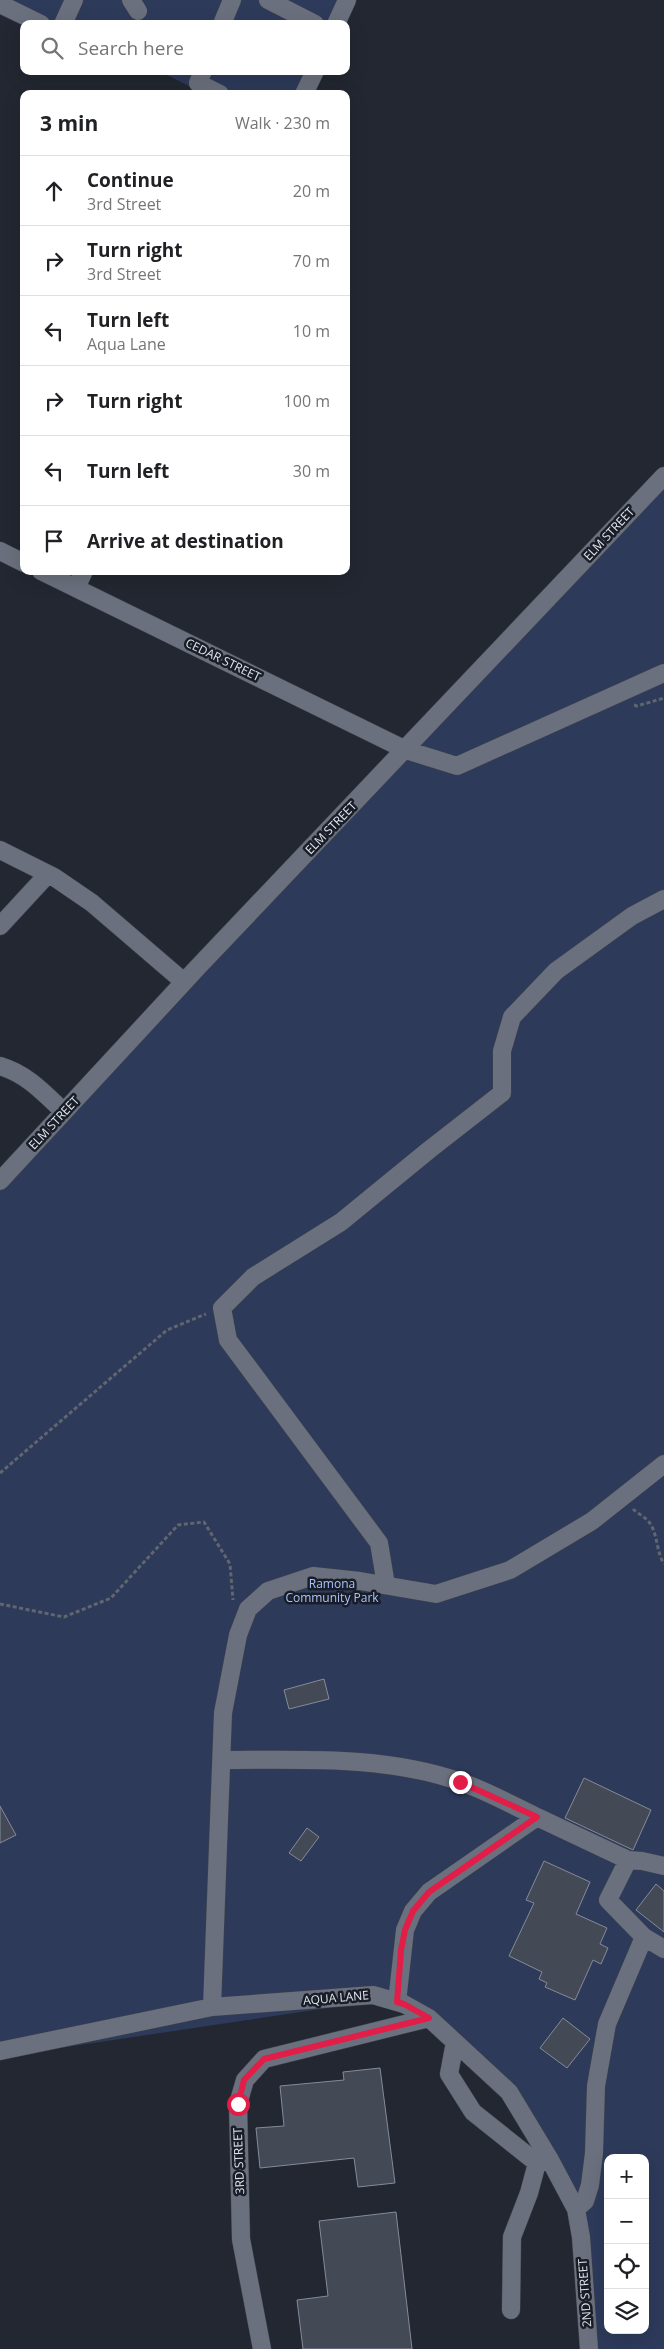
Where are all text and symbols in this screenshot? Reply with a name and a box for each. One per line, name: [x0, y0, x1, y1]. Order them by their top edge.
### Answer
search box: [20, 20, 350, 75]
icon: search: [38, 34, 66, 62]
text: Search here: [78, 35, 184, 61]
text: 3 min: [40, 109, 98, 137]
text: Walk · 230 m: [235, 112, 330, 134]
text: Continue: [87, 167, 174, 193]
icon: ahead: [40, 177, 68, 205]
text: 20 m: [293, 180, 330, 202]
text: 3rd Street: [87, 193, 161, 215]
text: Turn right: [87, 237, 182, 263]
icon: right: [40, 247, 68, 275]
text: 70 m: [293, 250, 330, 272]
text: 3rd Street: [87, 263, 161, 285]
text: Turn left: [87, 307, 169, 333]
icon: left: [40, 317, 68, 345]
text: 10 m: [293, 320, 330, 342]
text: Aqua Lane: [87, 333, 166, 355]
icon: right: [40, 387, 68, 415]
text: Turn right: [87, 388, 182, 414]
text: 100 m: [284, 390, 330, 412]
icon: left: [40, 457, 68, 485]
text: Turn left: [87, 458, 169, 484]
text: 30 m: [293, 460, 330, 482]
street label: ELM STREET: [579, 503, 638, 564]
icon: arrive: [40, 527, 68, 555]
text: Arrive at destination: [87, 528, 284, 554]
street label: CEDAR STREET: [183, 634, 264, 685]
street label: ELM STREET: [301, 797, 360, 858]
street label: ELM STREET: [24, 1092, 83, 1153]
park label: Ramona Community Park: [285, 1575, 379, 1606]
route end: [449, 1771, 472, 1794]
street label: AQUA LANE: [302, 1986, 370, 2009]
route start: [227, 2093, 250, 2116]
street label: 3RD STREET: [229, 2127, 248, 2195]
map controls: [604, 2154, 649, 2334]
button: +: [604, 2154, 649, 2199]
button: −: [604, 2199, 649, 2244]
button: locate: [604, 2244, 649, 2289]
street label: 2ND STREET: [574, 2258, 595, 2328]
button: layers: [604, 2289, 649, 2334]

